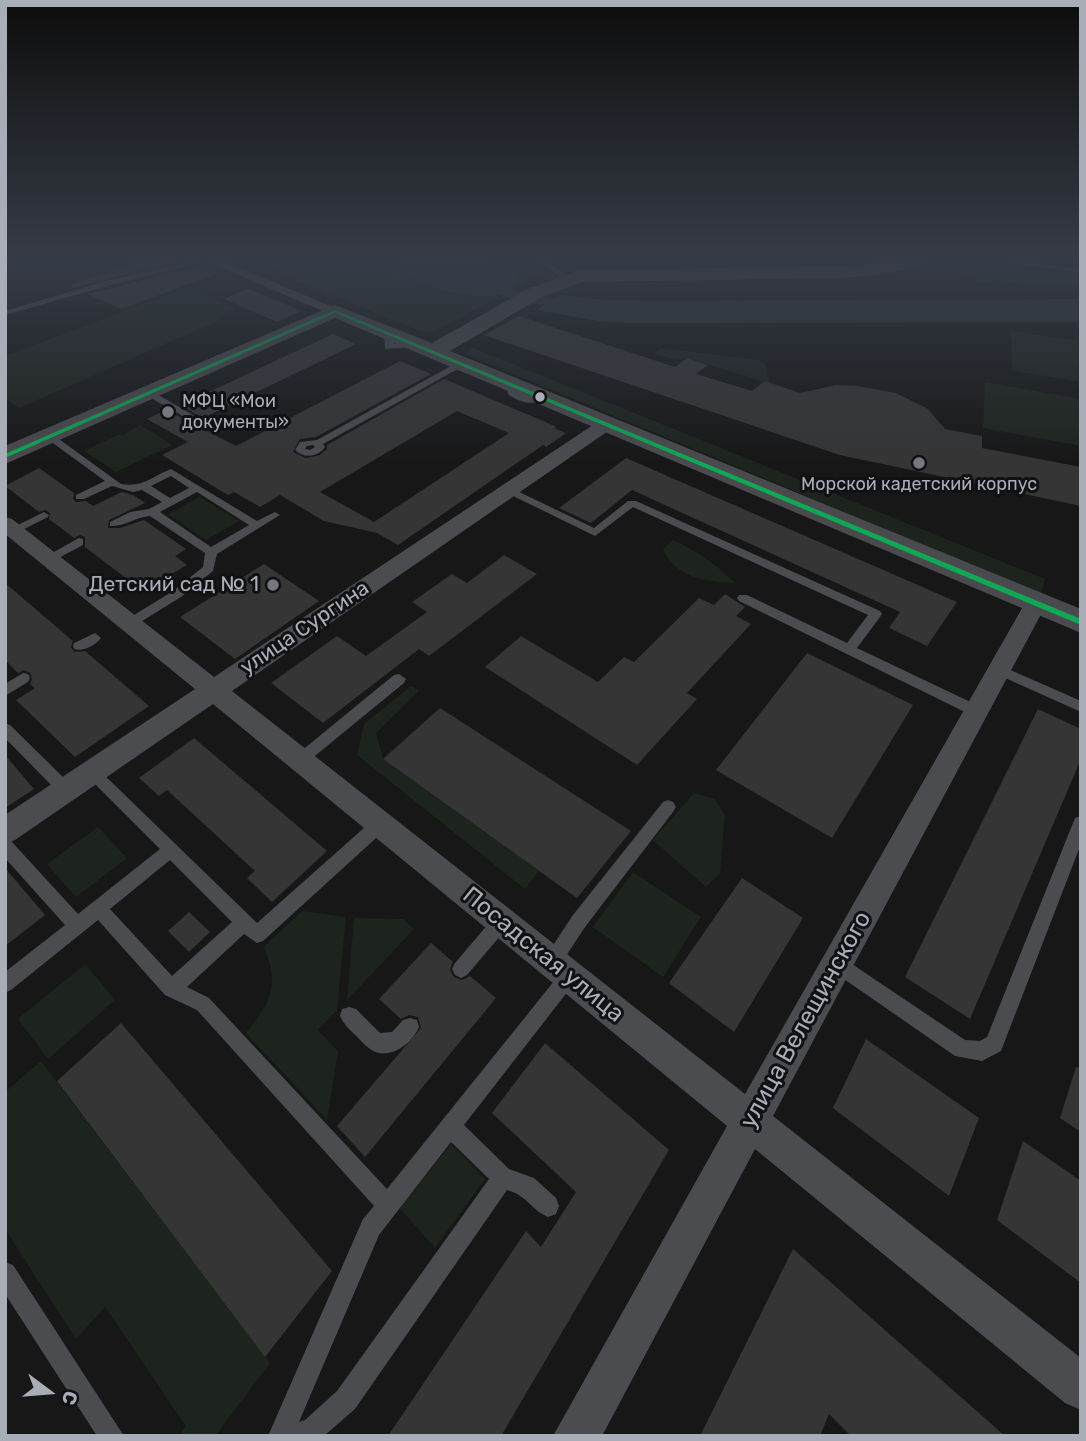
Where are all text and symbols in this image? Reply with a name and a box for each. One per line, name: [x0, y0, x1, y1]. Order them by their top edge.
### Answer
unlabelled marker: [533, 390, 547, 404]
place label: МФЦ «Мои документы»: [182, 391, 289, 434]
marker: МФЦ «Мои документы»: [160, 404, 176, 420]
marker: Морской кадетский корпус: [911, 455, 927, 471]
place label: Морской кадетский корпус: [801, 474, 1037, 496]
place label: Детский сад № 1: [89, 572, 259, 598]
street label: улица Сургина: [236, 576, 374, 680]
marker: Детский сад № 1: [265, 577, 281, 593]
street label: Посадская улица: [457, 881, 629, 1029]
street label: улица Велещинского: [734, 907, 878, 1133]
north arrow: [14, 1357, 84, 1427]
text: С: [57, 1388, 83, 1408]

